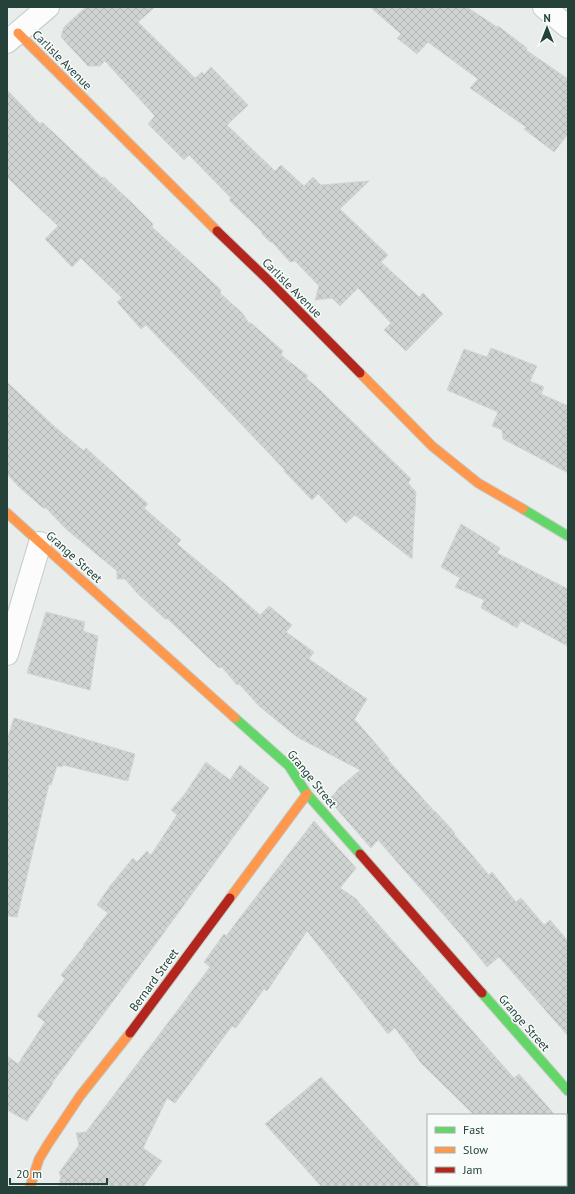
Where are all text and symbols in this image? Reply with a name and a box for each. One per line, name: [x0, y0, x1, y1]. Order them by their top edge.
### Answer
north arrow: [527, 8, 567, 48]
text: N: [543, 11, 551, 25]
street label: Carlisle Avenue: [29, 27, 95, 93]
street label: Carlisle Avenue: [259, 255, 325, 321]
street label: Grange Street: [43, 528, 105, 586]
street label: Grange Street: [284, 747, 340, 811]
street label: Bernard Street: [126, 945, 181, 1014]
street label: Grange Street: [496, 991, 553, 1054]
legend: [427, 1114, 567, 1186]
text: Fast: [463, 1122, 484, 1137]
text: Slow: [463, 1142, 488, 1157]
scale bar: [10, 1160, 107, 1186]
text: Jam: [462, 1162, 482, 1177]
text: 20 m: [16, 1166, 42, 1181]

